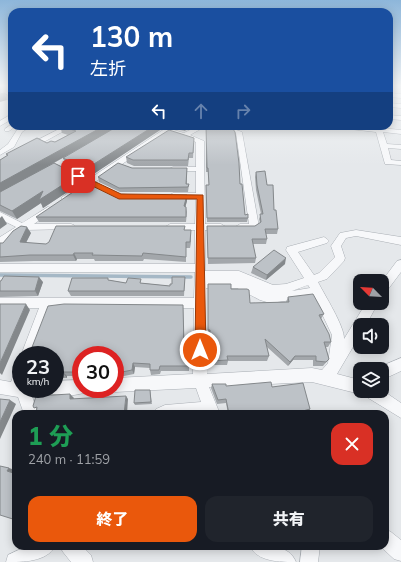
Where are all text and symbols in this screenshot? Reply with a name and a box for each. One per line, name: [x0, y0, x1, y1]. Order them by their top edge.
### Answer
text: 130 m: [90, 19, 173, 54]
icon: left: [24, 24, 76, 76]
text: 左折: [90, 57, 126, 80]
icon: left: [148, 100, 170, 122]
icon: ahead: [190, 100, 212, 122]
icon: right: [232, 100, 254, 122]
pin: [61, 159, 95, 193]
icon: arrive: [67, 165, 89, 187]
north arrow: [353, 274, 389, 310]
map controls: [353, 274, 389, 398]
button: sound: [353, 318, 389, 354]
position arrow: [179, 329, 221, 371]
speed limit sign: 30: [72, 346, 124, 398]
text: 23: [26, 354, 50, 379]
button: layers: [353, 362, 389, 398]
text: km/h: [27, 375, 49, 388]
text: 1 分: [28, 421, 73, 451]
button: close: [331, 423, 373, 465]
text: 240 m · 11:59: [28, 451, 110, 467]
button: 終了: [28, 496, 197, 542]
button: 共有: [205, 496, 373, 542]

